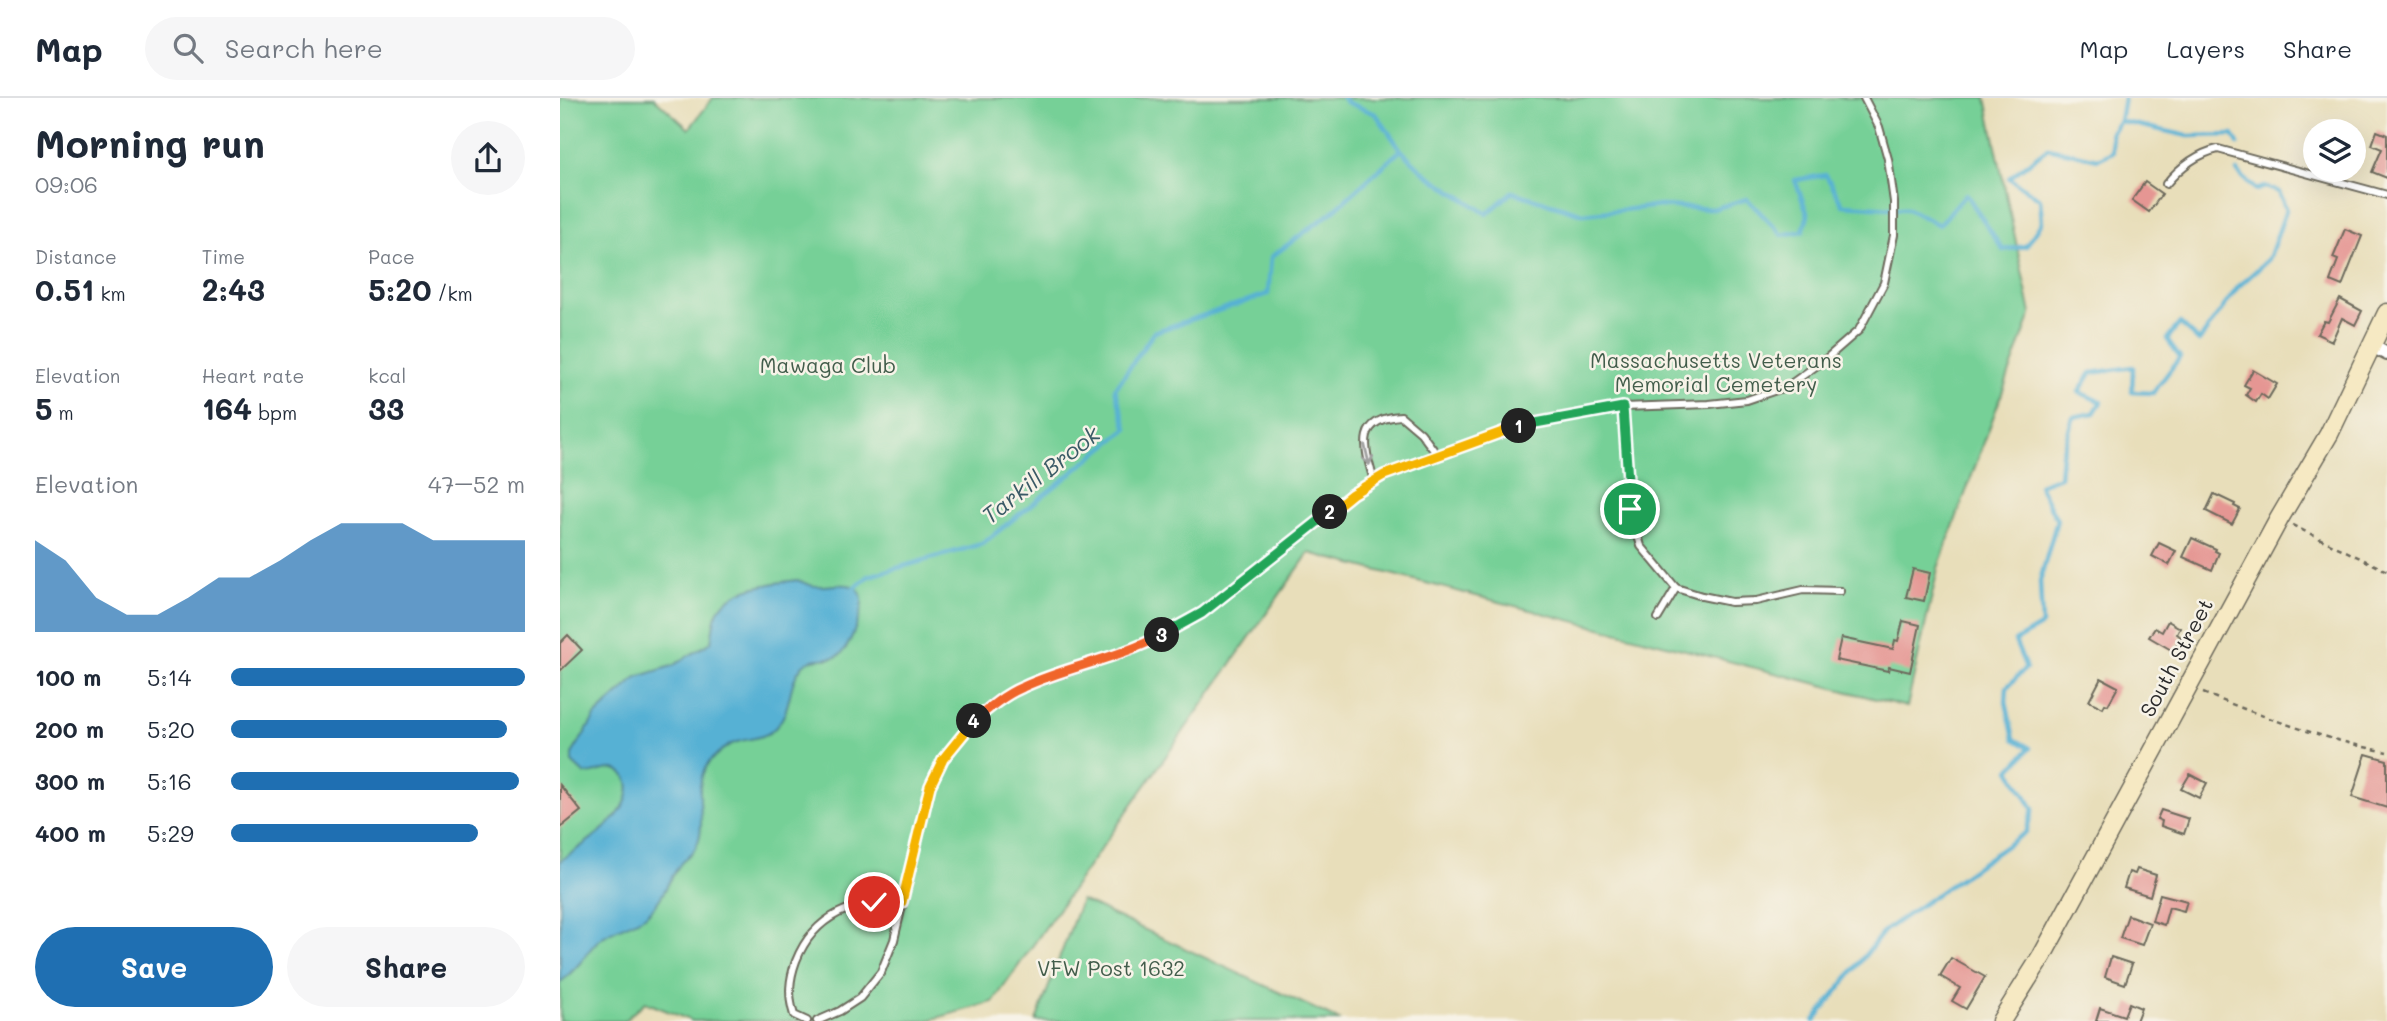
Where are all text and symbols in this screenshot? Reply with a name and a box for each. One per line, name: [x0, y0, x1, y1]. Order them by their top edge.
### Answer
search box: [145, 17, 635, 80]
text: Map: [35, 27, 103, 70]
icon: search: [169, 29, 207, 67]
text: Search here: [225, 31, 383, 65]
text: Map: [2080, 33, 2128, 64]
text: Layers: [2166, 33, 2245, 64]
text: Share: [2283, 33, 2352, 64]
text: Morning run: [35, 118, 265, 168]
map controls: [2303, 119, 2366, 182]
button: layers: [2303, 119, 2366, 182]
button: share: [451, 121, 525, 195]
text: 09:06: [35, 169, 98, 199]
text: Distance: [35, 244, 117, 269]
text: Time: [202, 244, 245, 269]
text: Pace: [368, 244, 415, 269]
text: 0.51: [35, 269, 94, 309]
text: 2:43: [202, 269, 265, 309]
text: 5:20: [368, 269, 431, 309]
text: km: [94, 281, 126, 306]
text: /km: [431, 281, 473, 306]
park label: Massachusetts Veterans Memorial Cemetery: [1590, 346, 1842, 397]
park label: Mawaga Club: [760, 351, 896, 378]
text: Elevation: [35, 363, 120, 388]
text: Heart rate: [202, 363, 304, 388]
text: kcal: [368, 363, 406, 388]
text: 5: [35, 388, 53, 428]
text: 164: [202, 388, 252, 428]
text: 33: [368, 388, 404, 428]
text: m: [53, 400, 74, 425]
text: bpm: [252, 400, 297, 425]
pin: 1: [1502, 408, 1536, 444]
text: 1: [1514, 413, 1523, 438]
water label: Tarkill Brook: [975, 418, 1106, 530]
one-way arrow: [1361, 443, 1374, 466]
text: Elevation: [35, 469, 138, 499]
text: 47–52 m: [428, 469, 525, 499]
pin: [1600, 479, 1660, 539]
icon: arrive: [1611, 490, 1649, 528]
pin: 2: [1312, 494, 1348, 530]
text: 2: [1324, 499, 1335, 524]
street label: South Street: [2133, 593, 2218, 721]
pin: 3: [1144, 618, 1180, 652]
text: 3: [1156, 622, 1167, 647]
text: 100 m: [35, 662, 101, 692]
text: 5:14: [147, 662, 191, 692]
pin: 4: [956, 704, 992, 738]
text: 4: [967, 708, 980, 733]
text: 200 m: [35, 714, 104, 744]
text: 5:20: [147, 714, 195, 744]
text: 300 m: [35, 766, 105, 796]
text: 5:16: [147, 766, 192, 796]
text: 400 m: [35, 818, 106, 848]
text: 5:29: [147, 818, 194, 848]
pin: [844, 872, 904, 932]
icon: check: [855, 883, 893, 921]
button: Save: [35, 927, 273, 1007]
button: Share: [287, 927, 525, 1007]
park label: VFW Post 1632: [1037, 954, 1185, 981]

